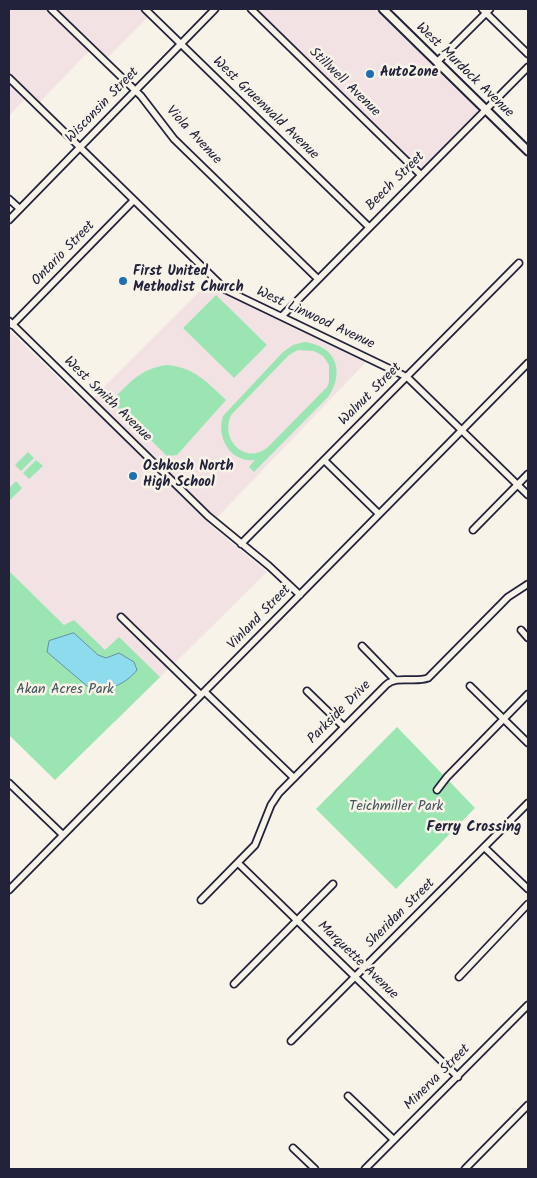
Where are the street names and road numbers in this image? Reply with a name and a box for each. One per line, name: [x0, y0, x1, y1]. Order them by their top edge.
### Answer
street label: West Murdock Avenue: [412, 20, 516, 122]
street label: Stillwell Avenue: [305, 45, 383, 121]
street label: West Gruenwald Avenue: [208, 54, 322, 164]
street label: Wisconsin Street: [63, 65, 143, 147]
street label: Viola Avenue: [162, 103, 224, 169]
street label: Beech Street: [363, 149, 429, 215]
street label: Ontario Street: [29, 218, 99, 290]
street label: West Linwood Avenue: [253, 284, 377, 354]
street label: West Smith Avenue: [59, 354, 155, 446]
street label: Walnut Street: [336, 360, 406, 430]
street label: Vinland Street: [225, 582, 295, 654]
street label: Parkside Drive: [305, 678, 375, 748]
street label: Sheridan Street: [363, 876, 439, 952]
street label: Marquette Avenue: [313, 918, 401, 1004]
street label: Minerva Street: [402, 1042, 474, 1114]

